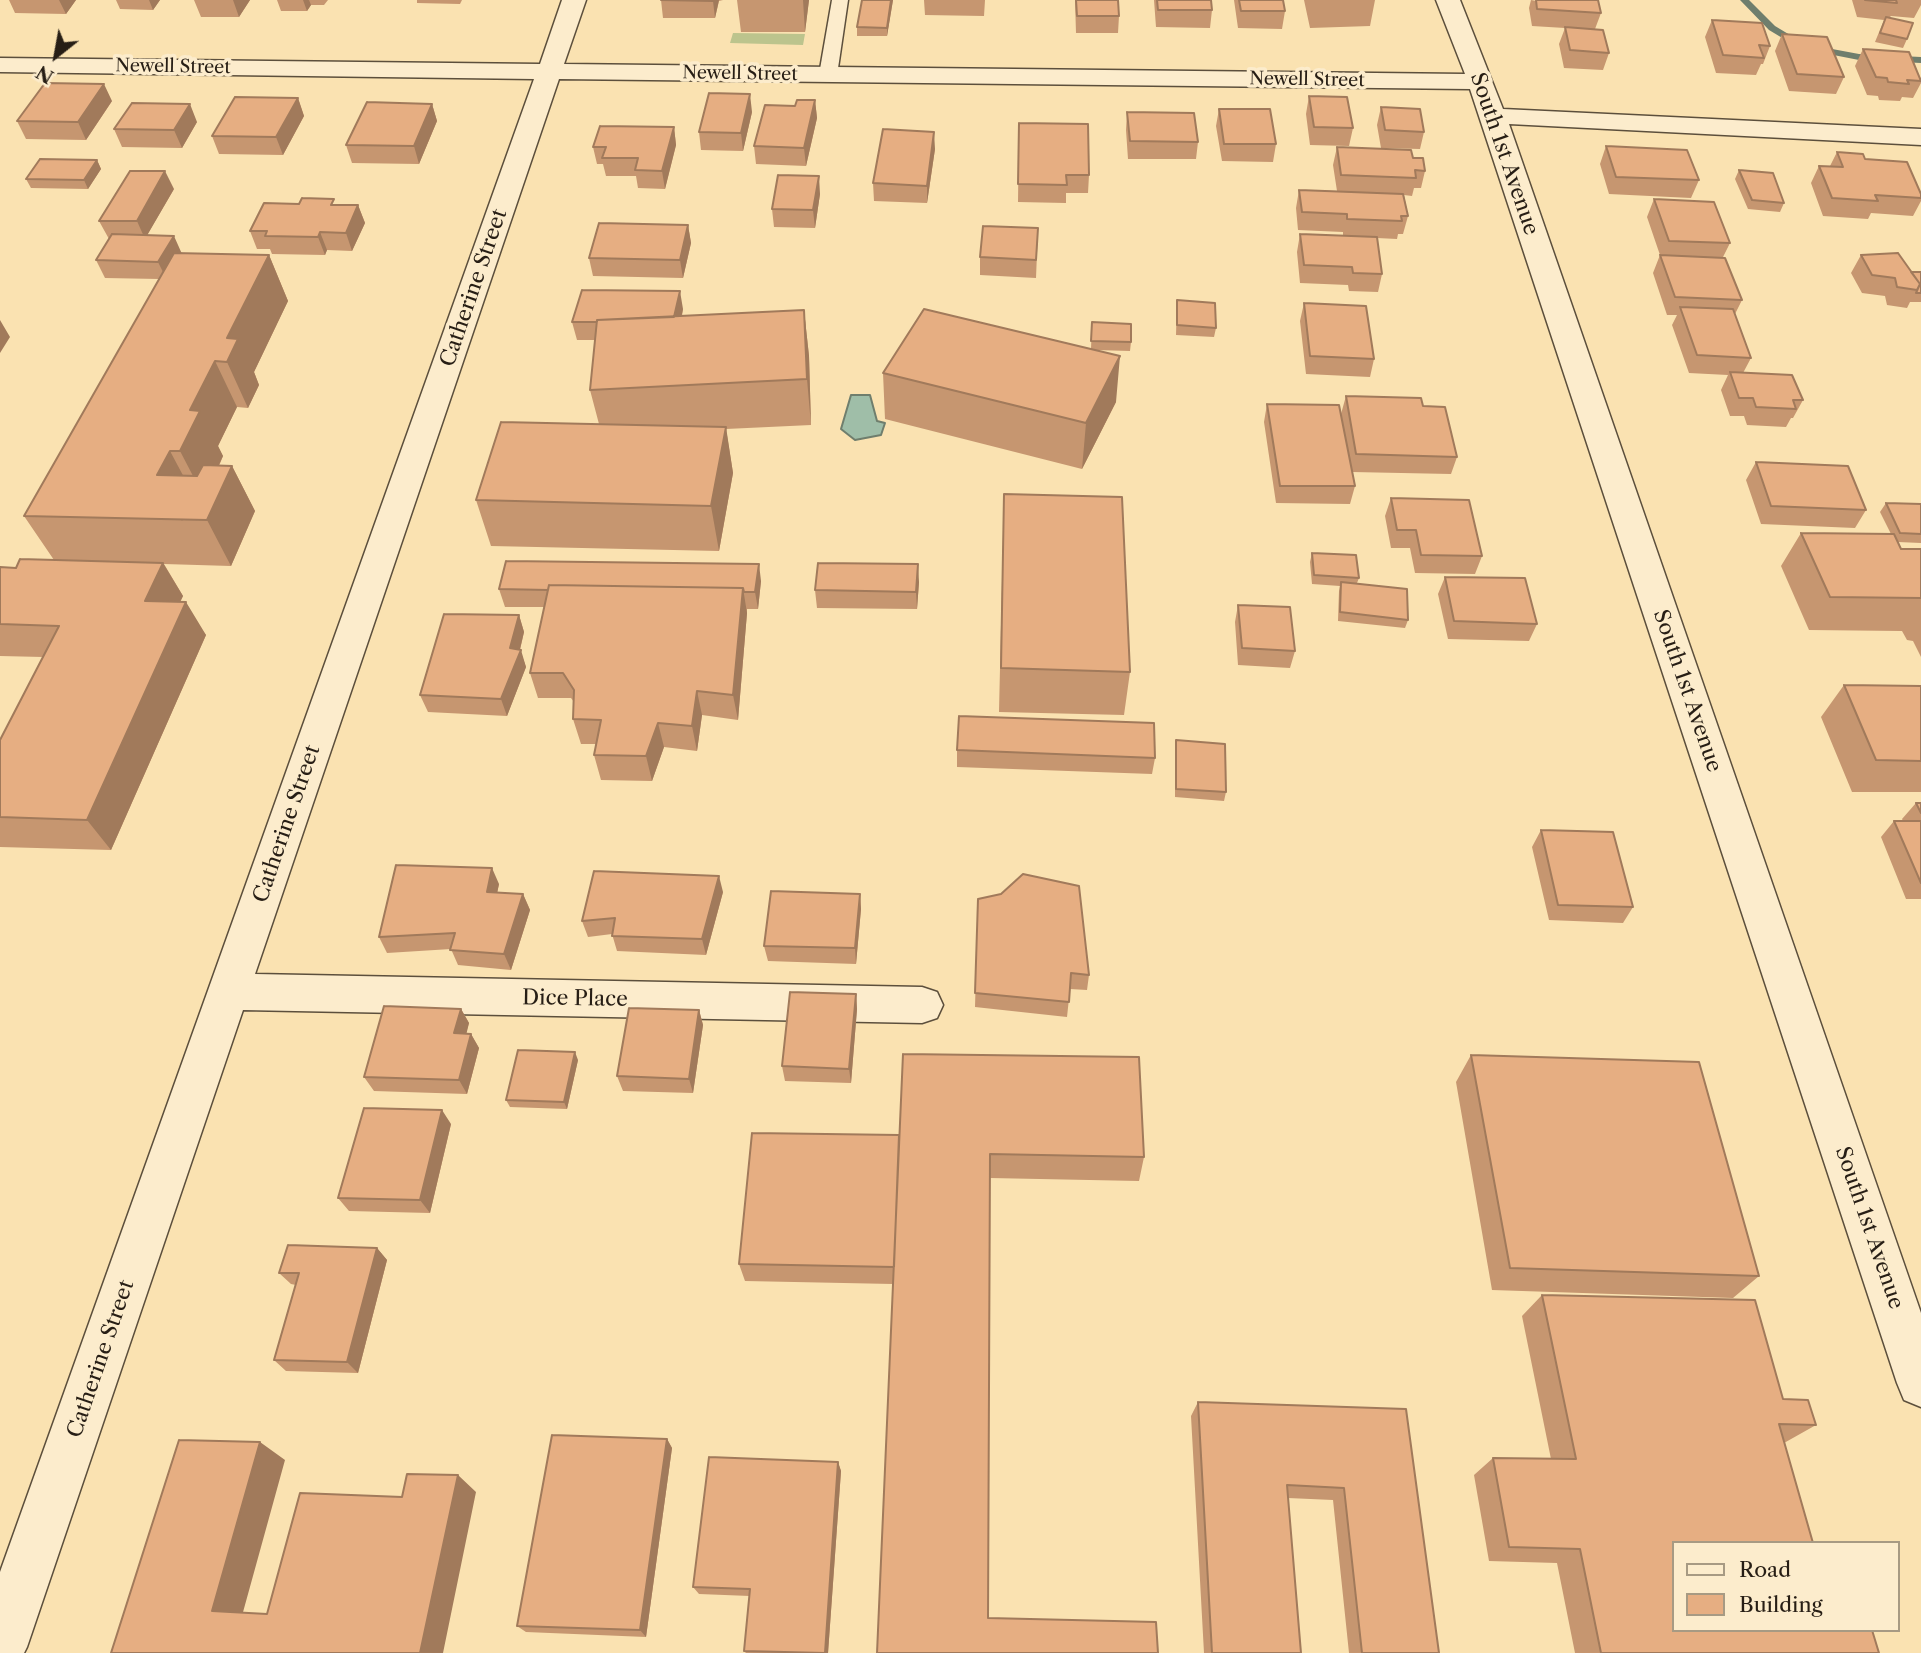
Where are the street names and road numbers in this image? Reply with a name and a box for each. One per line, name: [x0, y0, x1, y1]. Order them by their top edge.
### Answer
street label: Newell Street: [115, 55, 231, 79]
street label: Newell Street: [682, 62, 798, 86]
street label: Newell Street: [1249, 68, 1365, 92]
street label: South 1st Avenue: [1464, 69, 1544, 239]
street label: Catherine Street: [435, 206, 513, 370]
street label: South 1st Avenue: [1647, 606, 1727, 776]
street label: Catherine Street: [248, 742, 326, 906]
street label: Dice Place: [522, 985, 628, 1013]
street label: South 1st Avenue: [1829, 1143, 1909, 1313]
street label: Catherine Street: [62, 1277, 140, 1441]

